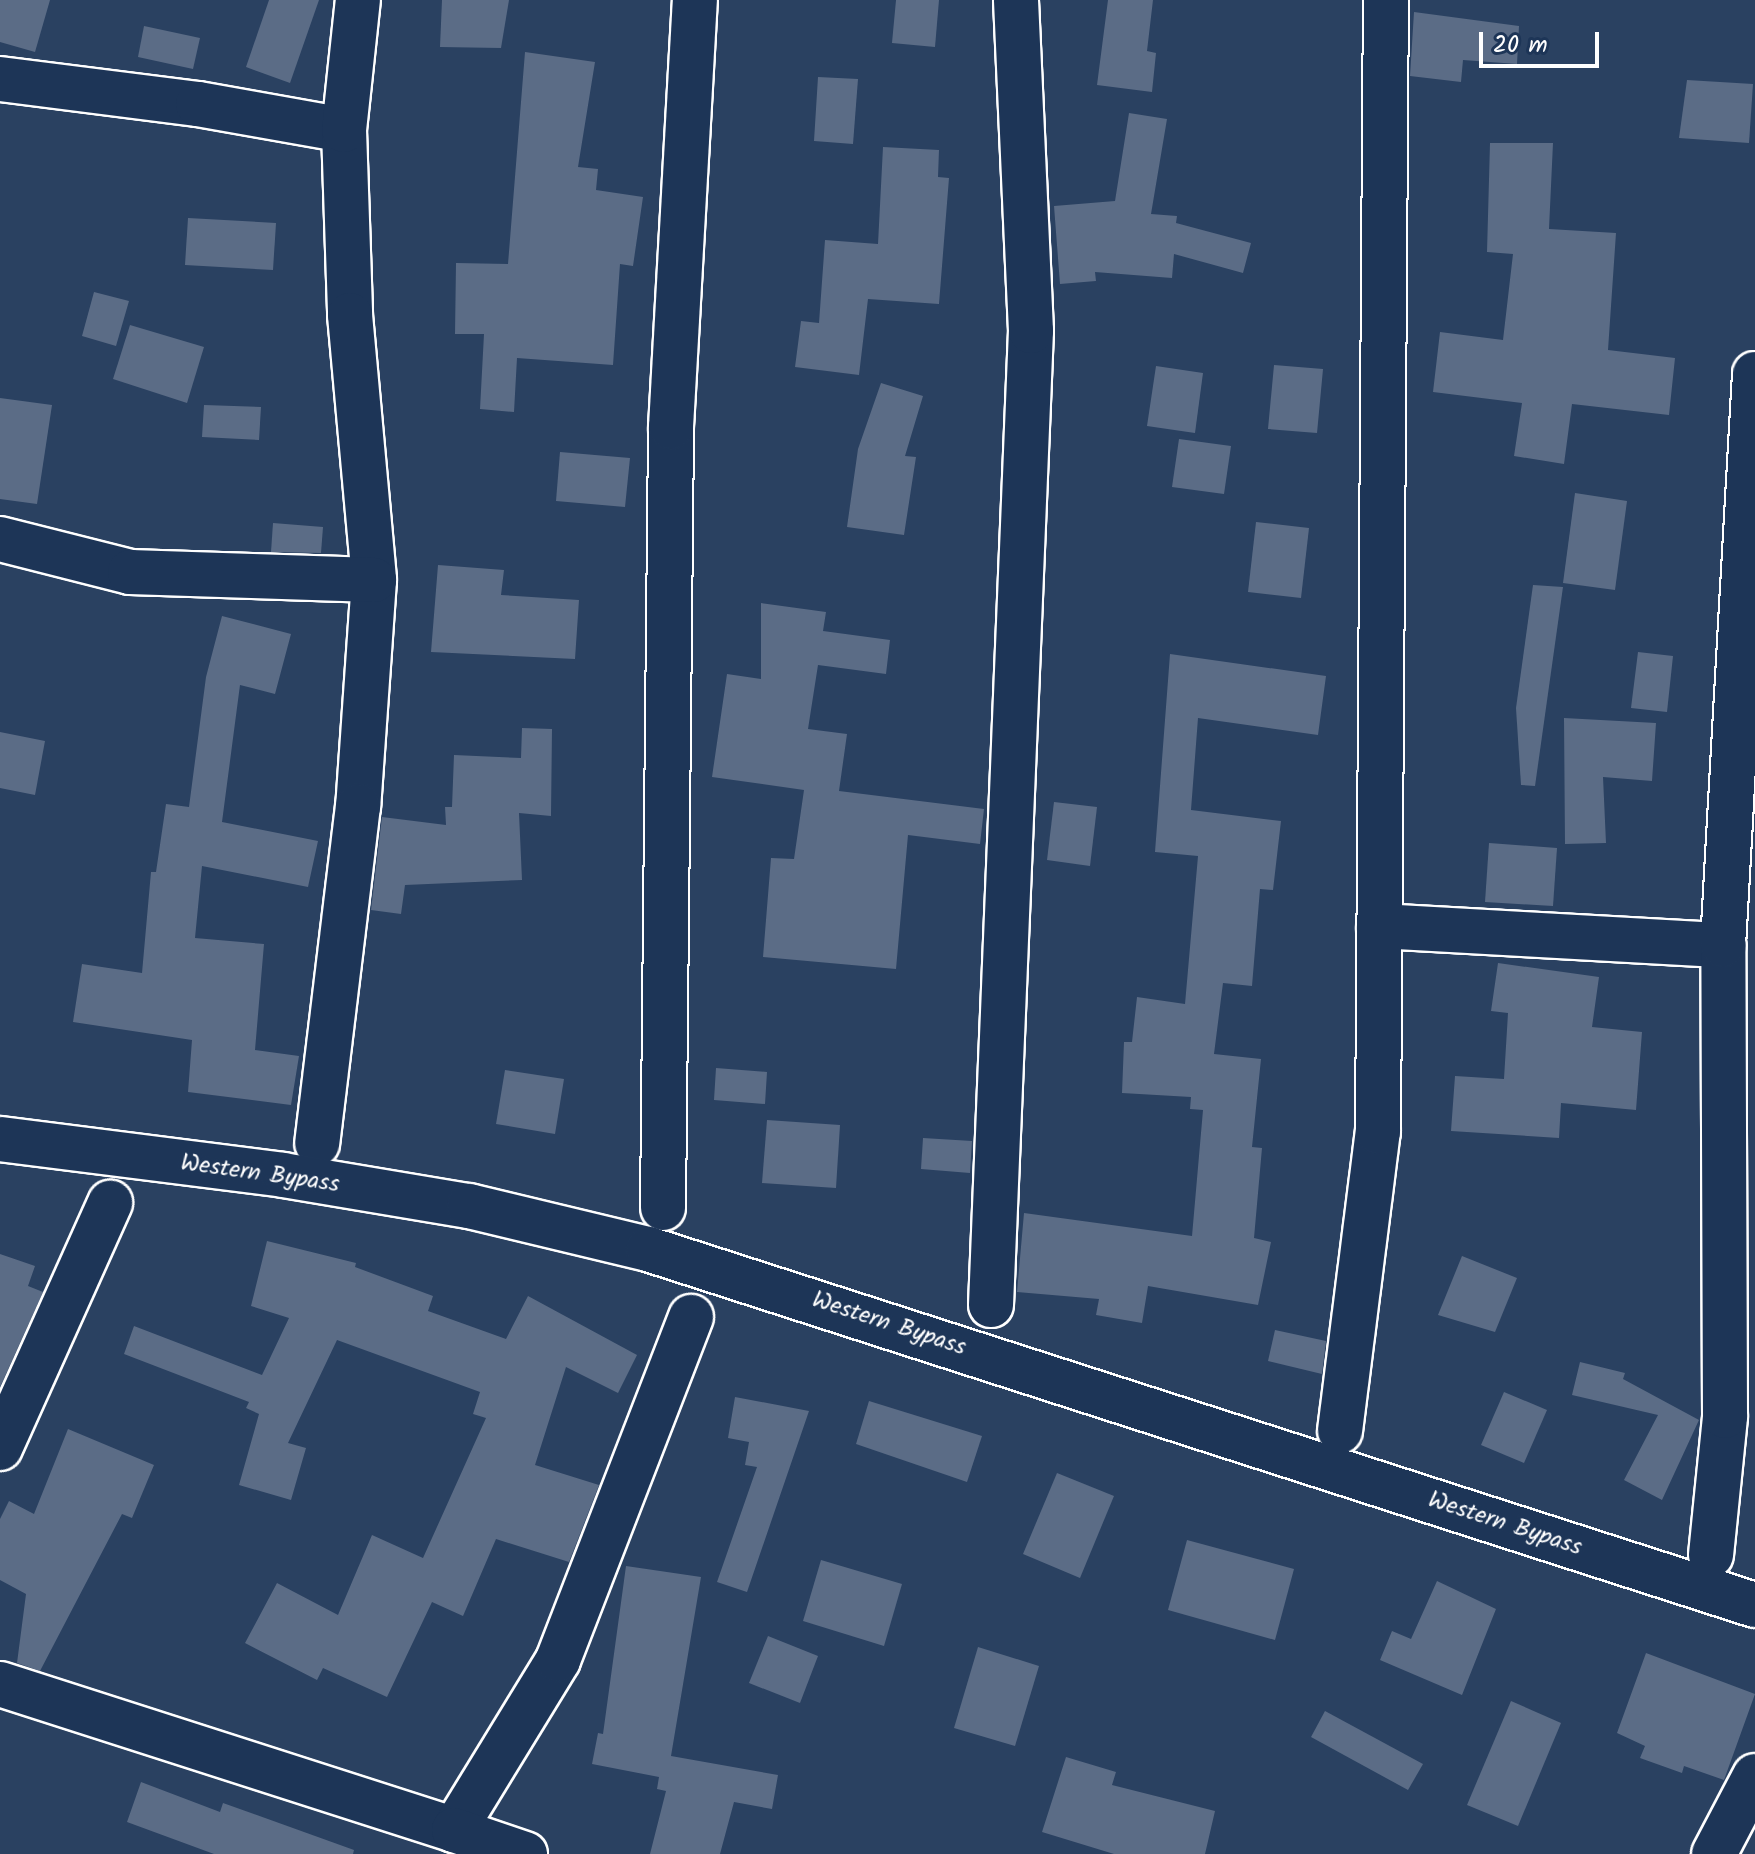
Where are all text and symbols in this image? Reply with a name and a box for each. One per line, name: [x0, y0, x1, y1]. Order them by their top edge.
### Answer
scale bar: [1483, 16, 1603, 66]
text: 20 m: [1493, 26, 1548, 65]
street label: Western Bypass: [179, 1149, 341, 1199]
street label: Western Bypass: [808, 1286, 970, 1362]
street label: Western Bypass: [1424, 1486, 1586, 1562]

